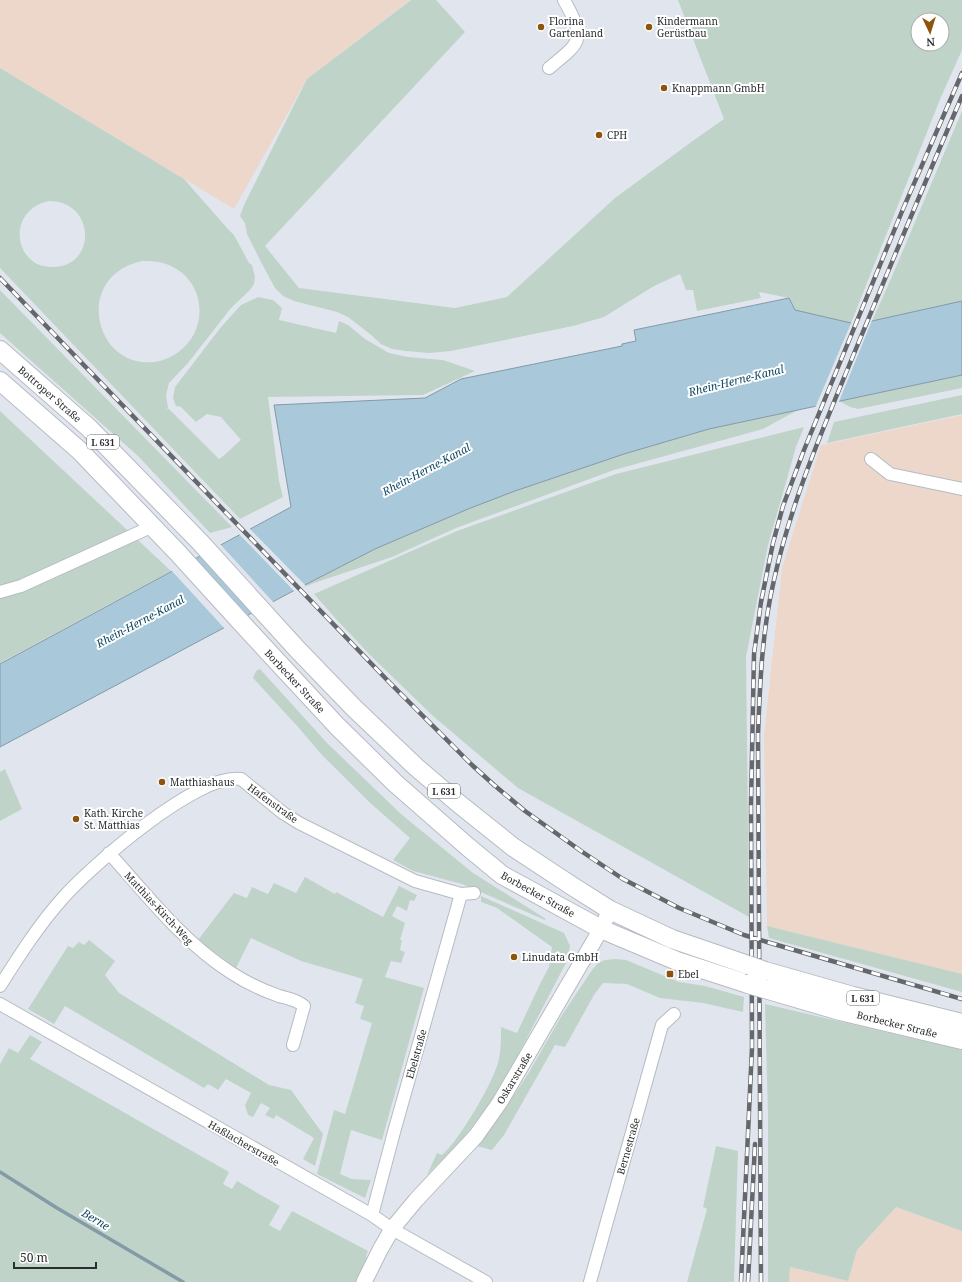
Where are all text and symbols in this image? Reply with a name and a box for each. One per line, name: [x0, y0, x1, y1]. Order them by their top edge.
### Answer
north arrow: [910, 12, 950, 52]
place label: Florina Gartenland: [549, 14, 603, 40]
place label: Kindermann Gerüstbau: [657, 14, 718, 40]
marker: Florina Gartenland: [536, 22, 546, 32]
marker: Kindermann Gerüstbau: [644, 22, 654, 32]
text: N: [926, 35, 936, 50]
place label: Knappmann GmbH: [672, 81, 765, 95]
marker: Knappmann GmbH: [659, 83, 669, 93]
place label: CPH: [607, 128, 627, 142]
marker: CPH: [594, 130, 604, 140]
water label: Rhein-Herne-Kanal: [686, 361, 786, 399]
street label: Bottroper Straße: [15, 363, 85, 425]
road number: L 631: [87, 435, 119, 449]
water label: Rhein-Herne-Kanal: [378, 439, 473, 499]
water label: Rhein-Herne-Kanal: [92, 591, 187, 651]
street label: Borbecker Straße: [262, 646, 328, 716]
place label: Matthiashaus: [170, 775, 235, 789]
marker: Matthiashaus: [157, 777, 167, 787]
street label: Hafenstraße: [245, 780, 301, 826]
road number: L 631: [428, 784, 460, 798]
place label: Kath. Kirche St. Matthias: [84, 806, 143, 832]
marker: Kath. Kirche St. Matthias: [71, 814, 81, 824]
street label: Borbecker Straße: [498, 868, 578, 920]
street label: Matthias-Kirch-Weg: [122, 869, 197, 948]
place label: Linudata GmbH: [522, 950, 598, 964]
marker: Linudata GmbH: [509, 952, 519, 962]
place label: Ebel: [678, 967, 699, 981]
marker: Ebel: [665, 969, 675, 979]
road number: L 631: [847, 991, 879, 1005]
street label: Borbecker Straße: [855, 1007, 939, 1041]
street label: Ebelstraße: [402, 1028, 430, 1080]
street label: Oskarstraße: [493, 1049, 535, 1107]
street label: Bernestraße: [613, 1116, 643, 1176]
street label: Haßlacherstraße: [206, 1117, 282, 1169]
water label: Berne: [79, 1204, 113, 1233]
scale bar: [14, 1244, 96, 1270]
text: 50 m: [20, 1249, 48, 1266]

